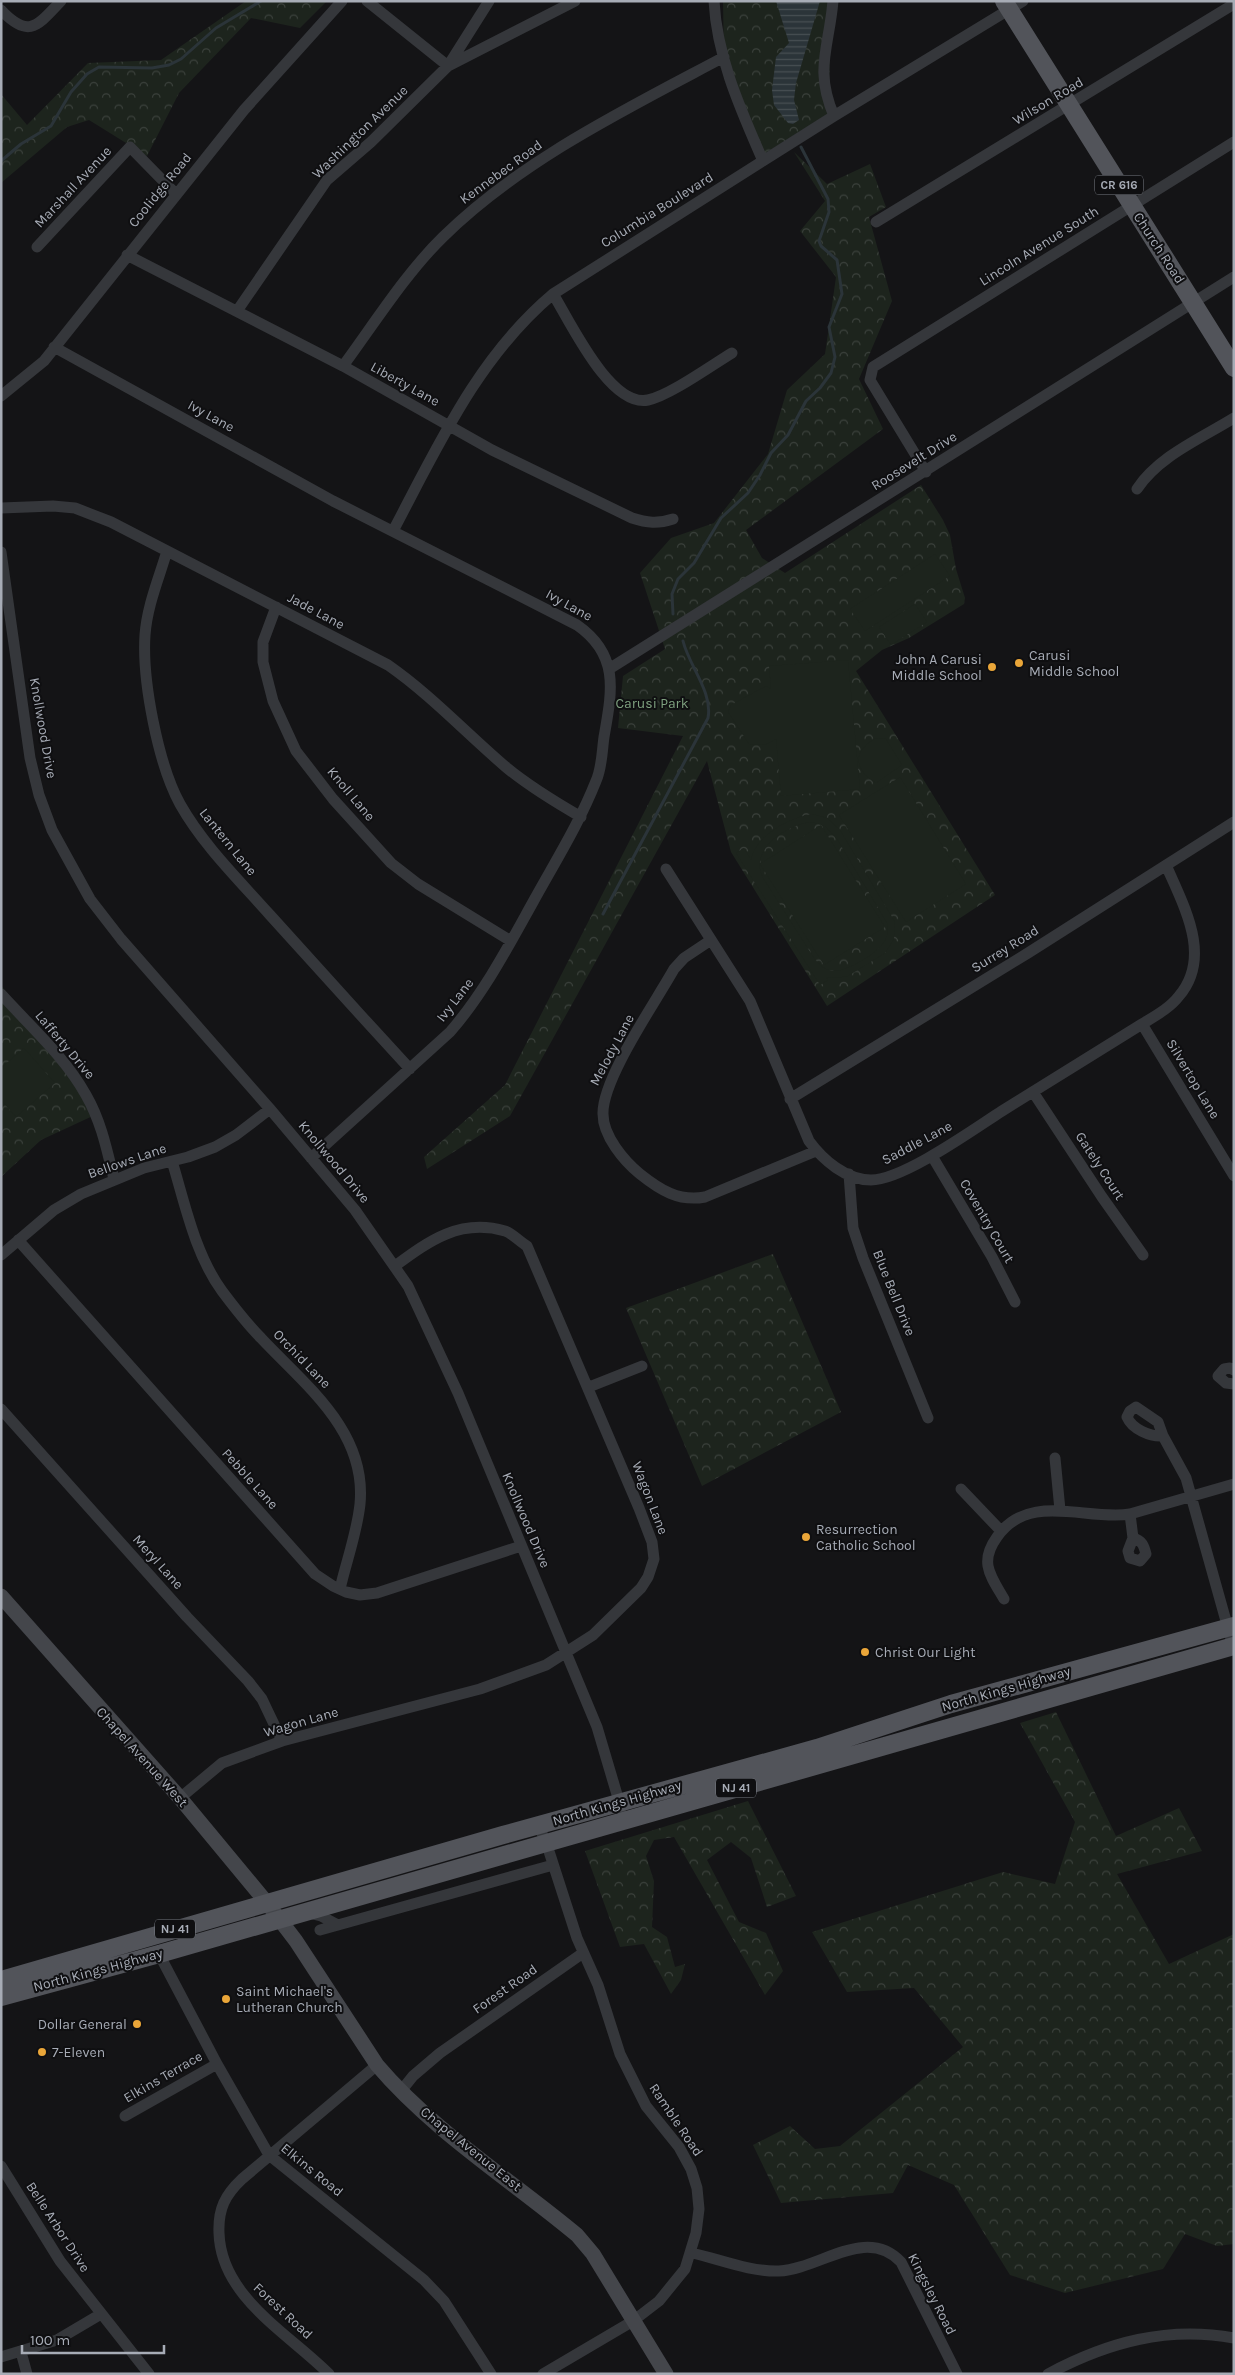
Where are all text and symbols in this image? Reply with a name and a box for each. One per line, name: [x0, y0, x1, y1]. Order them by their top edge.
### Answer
street label: Wilson Road: [1009, 73, 1087, 129]
street label: Washington Avenue: [308, 82, 412, 182]
street label: Kennebec Road: [456, 136, 546, 208]
street label: Marshall Avenue: [31, 143, 115, 231]
street label: Coolidge Road: [125, 149, 195, 231]
street label: Columbia Boulevard: [598, 169, 716, 251]
road number: CR 616: [1095, 176, 1143, 194]
street label: Lincoln Avenue South: [976, 202, 1102, 290]
street label: Church Road: [1130, 209, 1188, 287]
street label: Liberty Lane: [368, 358, 442, 410]
street label: Ivy Lane: [185, 396, 237, 436]
street label: Roosevelt Drive: [868, 428, 960, 494]
street label: Ivy Lane: [543, 585, 595, 625]
street label: Jade Lane: [285, 589, 347, 633]
place label: Carusi Middle School: [1029, 647, 1119, 680]
place label: John A Carusi Middle School: [892, 651, 982, 684]
marker: Carusi Middle School: [1013, 657, 1025, 669]
marker: John A Carusi Middle School: [986, 661, 998, 673]
street label: Knollwood Drive: [26, 676, 60, 780]
park label: Carusi Park: [615, 695, 689, 712]
street label: Knoll Lane: [323, 763, 379, 825]
street label: Lantern Lane: [196, 805, 260, 879]
street label: Surrey Road: [968, 922, 1042, 976]
street label: Ivy Lane: [433, 975, 477, 1025]
street label: Lafferty Drive: [32, 1007, 98, 1083]
street label: Melody Lane: [586, 1011, 638, 1089]
street label: Silvertop Lane: [1162, 1036, 1224, 1122]
street label: Knollwood Drive: [295, 1117, 373, 1207]
street label: Saddle Lane: [879, 1117, 955, 1169]
street label: Gately Court: [1072, 1129, 1128, 1203]
street label: Bellows Lane: [85, 1140, 169, 1182]
street label: Coventry Court: [956, 1176, 1018, 1266]
street label: Blue Bell Drive: [869, 1247, 919, 1339]
street label: Orchid Lane: [270, 1326, 334, 1392]
street label: Pebble Lane: [218, 1445, 282, 1513]
street label: Wagon Lane: [628, 1459, 672, 1537]
street label: Knollwood Drive: [498, 1470, 554, 1570]
place label: Resurrection Catholic School: [816, 1521, 916, 1554]
street label: Meryl Lane: [129, 1531, 187, 1593]
marker: Resurrection Catholic School: [800, 1531, 812, 1543]
place label: Christ Our Light: [875, 1644, 975, 1661]
marker: Christ Our Light: [859, 1646, 871, 1658]
street label: North Kings Highway: [940, 1662, 1073, 1716]
street label: Wagon Lane: [262, 1703, 340, 1741]
street label: Chapel Avenue West: [93, 1704, 191, 1810]
street label: North Kings Highway: [551, 1776, 684, 1830]
road number: NJ 41: [716, 1779, 756, 1798]
road number: NJ 41: [155, 1920, 195, 1938]
street label: North Kings Highway: [31, 1944, 165, 1995]
street label: Forest Road: [469, 1961, 541, 2017]
place label: Saint Michael's Lutheran Church: [236, 1983, 343, 2016]
marker: Saint Michael's Lutheran Church: [220, 1993, 232, 2005]
place label: Dollar General: [38, 2016, 127, 2033]
marker: Dollar General: [131, 2018, 143, 2030]
place label: 7-Eleven: [52, 2044, 105, 2061]
marker: 7-Eleven: [36, 2046, 48, 2058]
street label: Elkins Terrace: [120, 2048, 206, 2106]
street label: Ramble Road: [645, 2080, 707, 2160]
street label: Chapel Avenue East: [417, 2103, 525, 2195]
street label: Elkins Road: [277, 2140, 347, 2200]
street label: Belle Arbor Drive: [22, 2179, 94, 2275]
street label: Kingsley Road: [904, 2250, 960, 2338]
street label: Forest Road: [250, 2279, 316, 2343]
scale bar: [22, 2322, 165, 2354]
text: 100 m: [30, 2331, 70, 2349]

